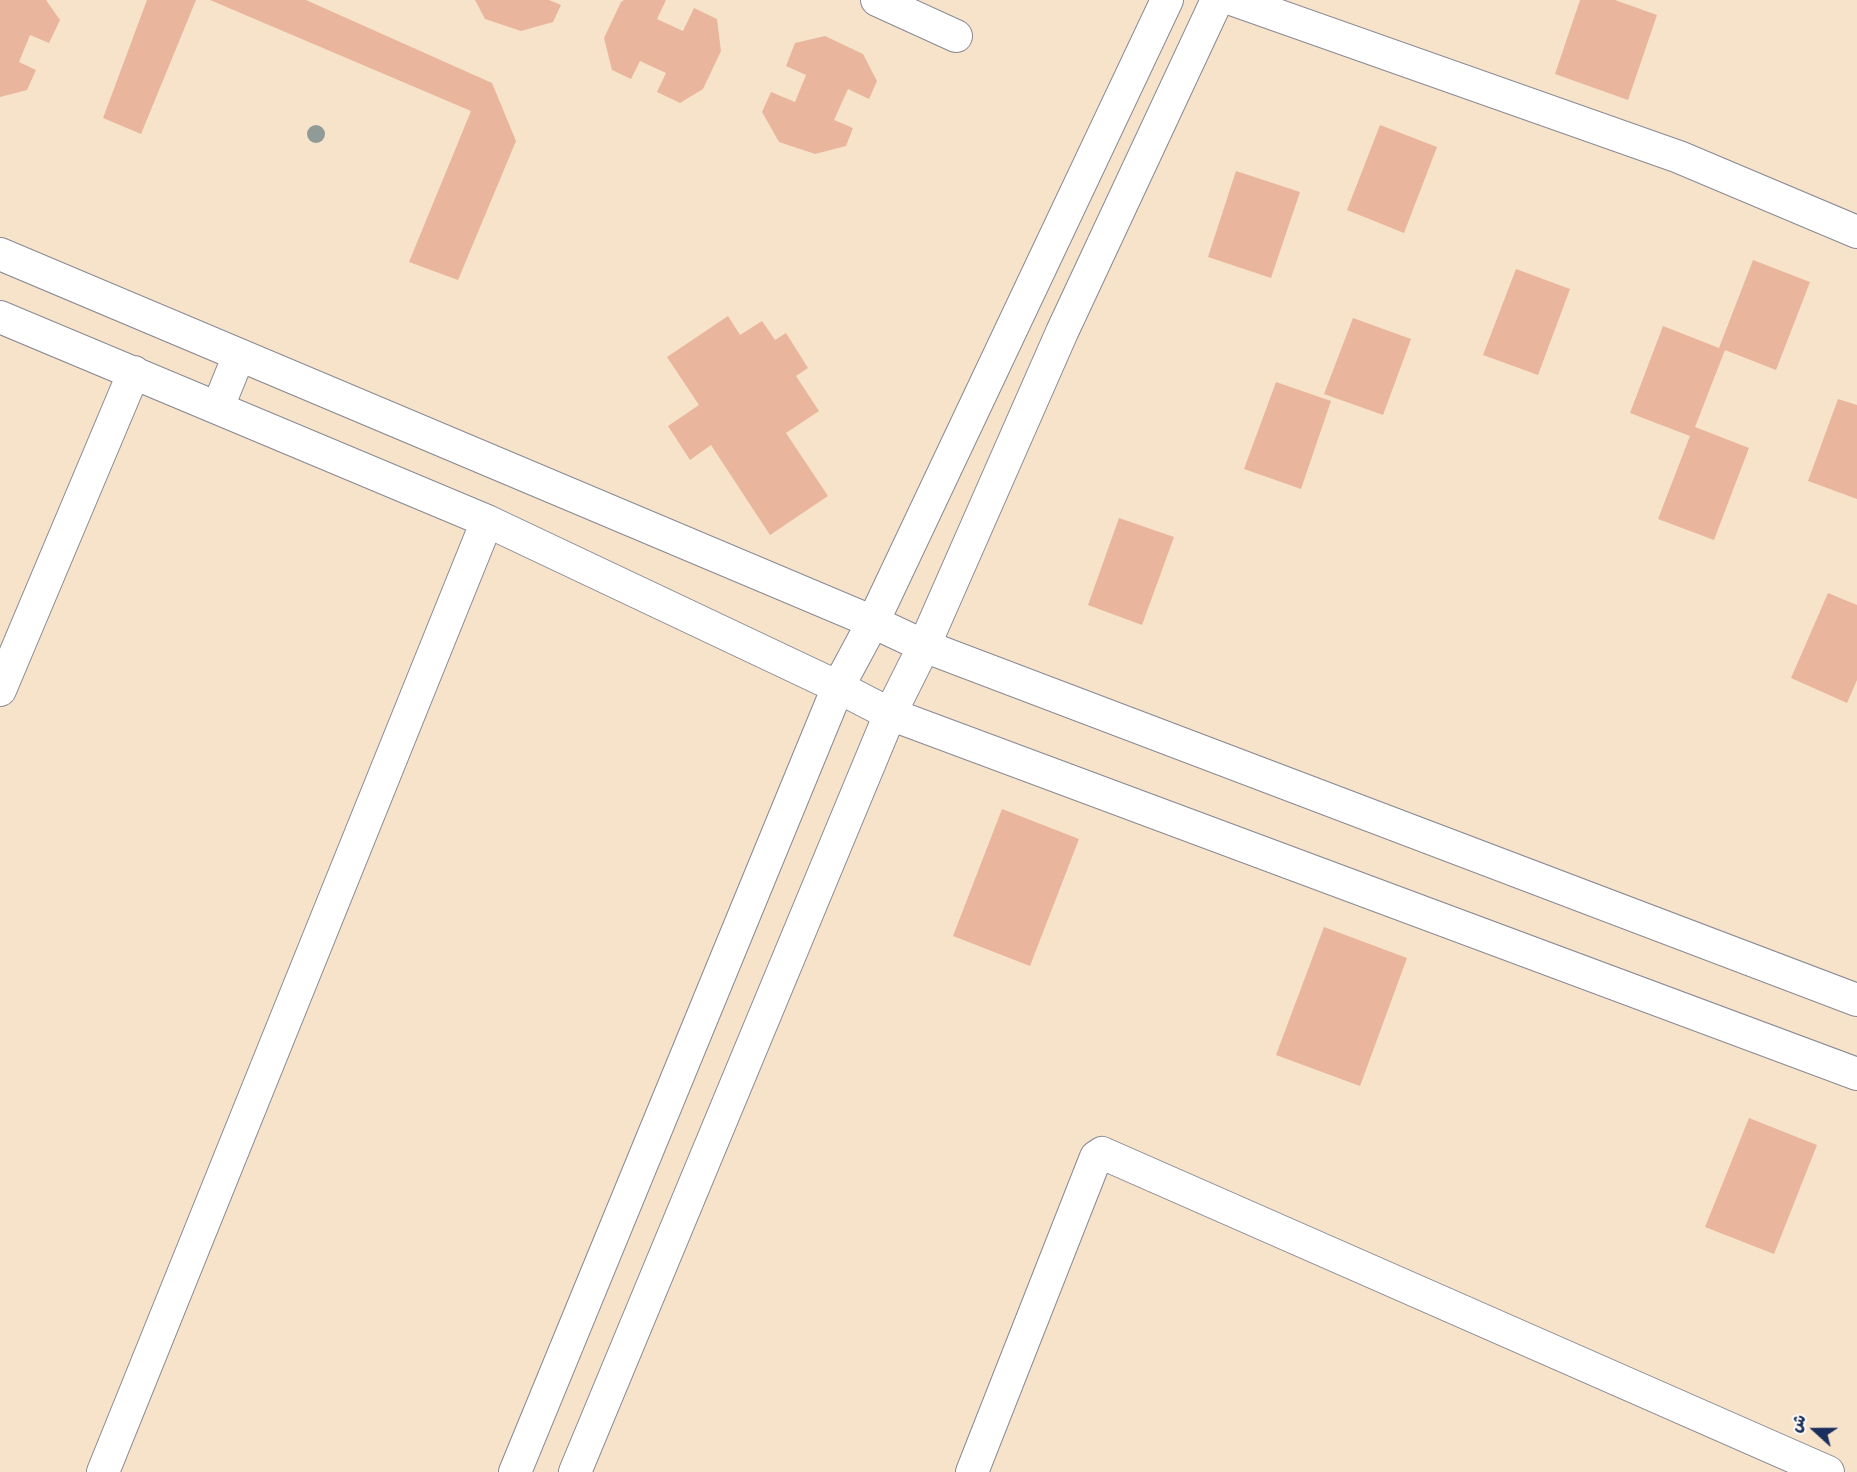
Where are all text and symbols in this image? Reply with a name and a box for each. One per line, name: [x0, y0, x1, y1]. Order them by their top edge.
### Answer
north arrow: [1785, 1400, 1845, 1460]
text: ش: [1781, 1410, 1814, 1437]

